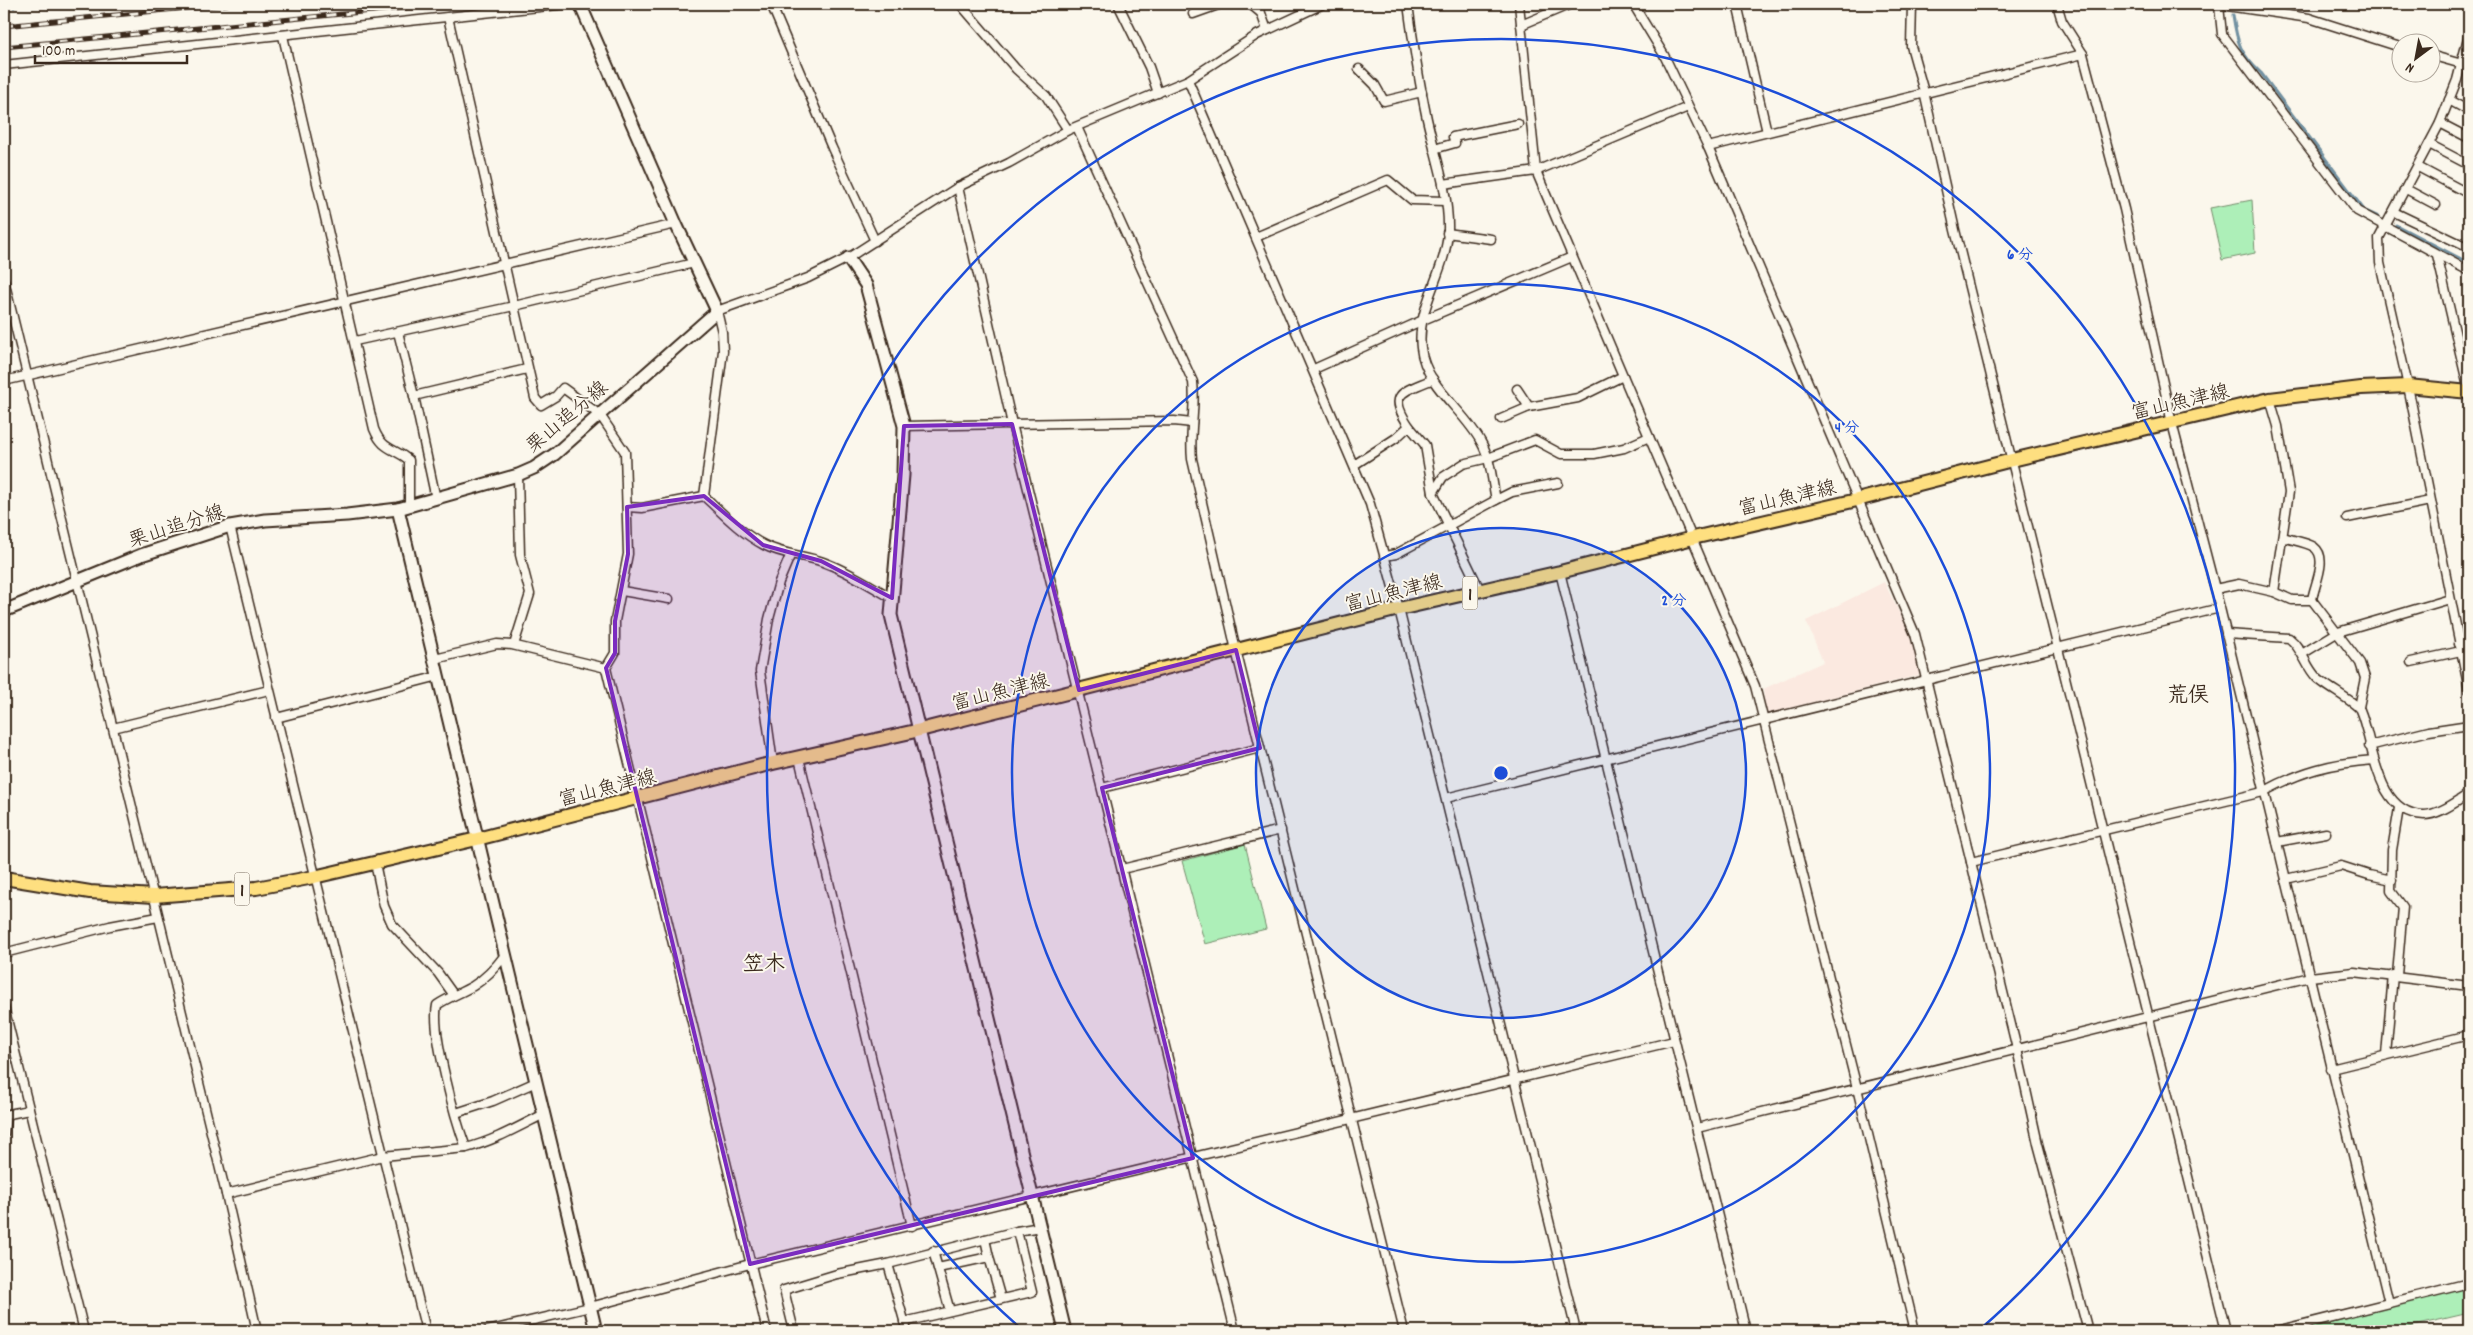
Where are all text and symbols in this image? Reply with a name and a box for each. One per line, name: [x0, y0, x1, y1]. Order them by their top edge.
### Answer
scale bar: [35, 32, 188, 64]
north arrow: [2390, 32, 2440, 82]
text: 100 m: [42, 41, 75, 63]
text: N: [2402, 57, 2418, 78]
text: 6 分: [2007, 245, 2033, 267]
street label: 栗山追分線: [521, 375, 615, 461]
street label: 富山魚津線: [2129, 379, 2233, 429]
text: 4 分: [1835, 418, 1859, 440]
street label: 富山魚津線: [1736, 475, 1840, 525]
street label: 栗山追分線: [125, 499, 229, 557]
street label: 富山魚津線: [1342, 569, 1446, 621]
road number: 1: [1462, 576, 1478, 610]
text: 2 分: [1662, 591, 1687, 613]
street label: 富山魚津線: [949, 668, 1053, 720]
district label: 荒俣: [2167, 682, 2209, 712]
street label: 富山魚津線: [556, 764, 660, 816]
centre of rings: [1492, 764, 1510, 782]
road number: 1: [234, 872, 250, 906]
district label: 笠木: [743, 951, 785, 981]

